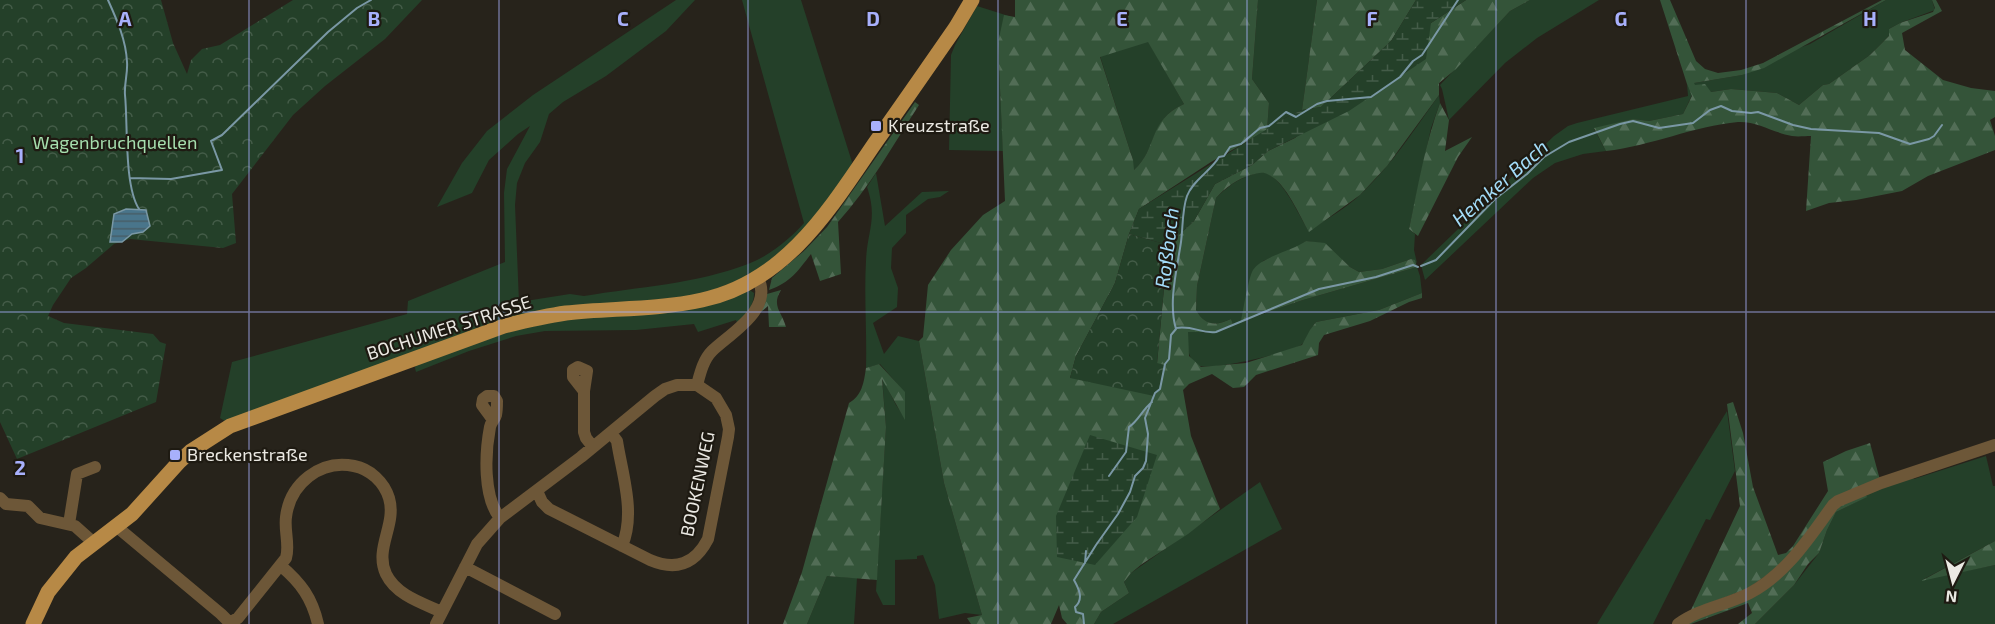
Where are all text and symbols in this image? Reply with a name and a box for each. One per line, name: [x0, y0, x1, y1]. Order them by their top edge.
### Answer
text: A: [118, 6, 132, 30]
text: B: [368, 6, 380, 30]
text: C: [617, 6, 629, 30]
text: D: [866, 6, 880, 30]
text: E: [1116, 6, 1128, 30]
text: F: [1366, 6, 1378, 30]
text: G: [1615, 6, 1627, 30]
text: H: [1863, 6, 1877, 30]
place label: Kreuzstraße: [888, 114, 990, 136]
marker: Kreuzstraße: [869, 119, 883, 133]
park label: Wagenbruchquellen: [33, 131, 197, 153]
water label: Hemker Bach: [1446, 134, 1552, 231]
text: 1: [16, 143, 24, 167]
water label: Roßbach: [1149, 206, 1183, 290]
street label: BOCHUMER STRASSE: [364, 290, 534, 364]
street label: BOOKENWEG: [675, 429, 719, 538]
place label: Breckenstraße: [187, 443, 308, 465]
marker: Breckenstraße: [168, 448, 182, 462]
text: 2: [14, 455, 26, 479]
north arrow: [1923, 552, 1983, 612]
text: N: [1945, 587, 1958, 607]

